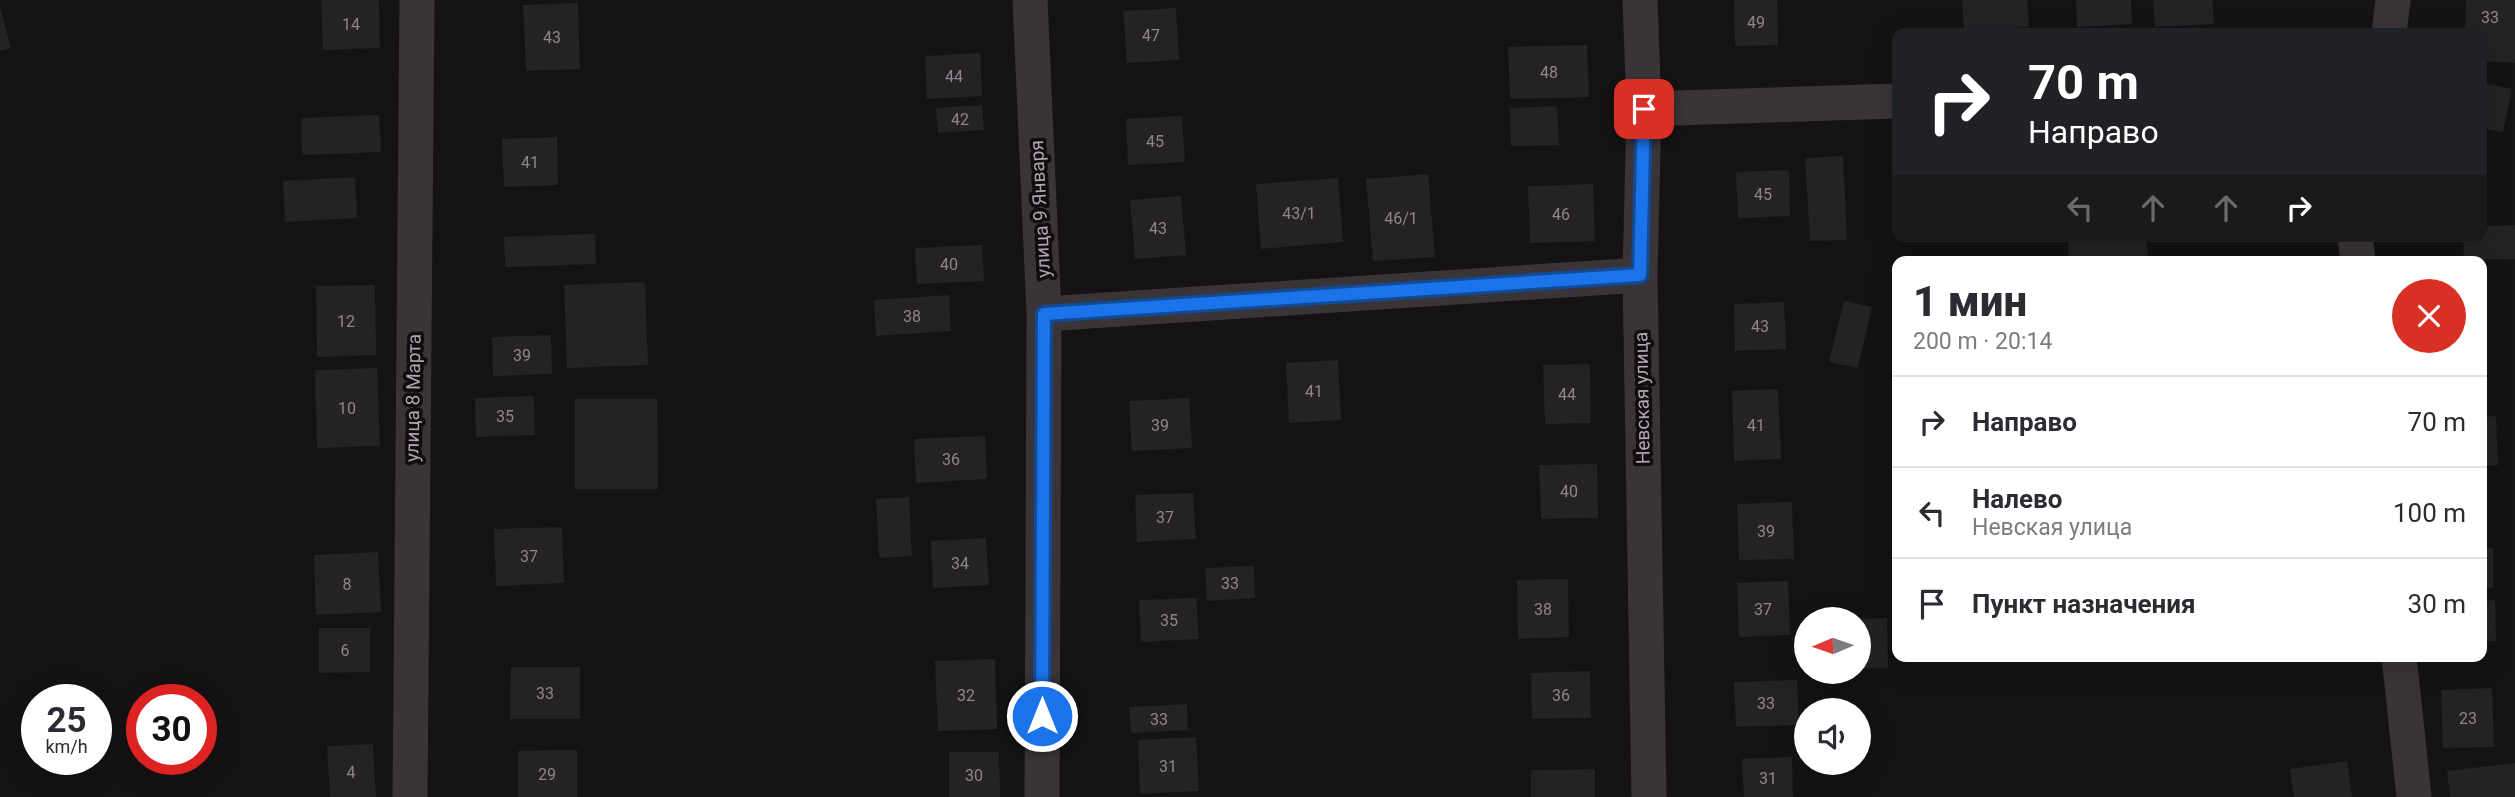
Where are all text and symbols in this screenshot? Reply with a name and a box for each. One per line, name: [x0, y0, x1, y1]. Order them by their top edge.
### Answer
house number: 33: [2481, 8, 2499, 27]
house number: 49: [1747, 13, 1765, 32]
house number: 14: [342, 15, 360, 34]
house number: 47: [1142, 26, 1160, 45]
house number: 43: [543, 28, 561, 47]
text: 70 m: [2028, 54, 2139, 111]
icon: right: [1913, 56, 2004, 147]
house number: 48: [1540, 63, 1558, 82]
house number: 44: [945, 67, 963, 86]
pin: [1614, 79, 1674, 139]
icon: arrive: [1625, 90, 1663, 128]
house number: 42: [951, 110, 969, 129]
text: Направо: [2028, 113, 2159, 151]
house number: 45: [1146, 132, 1164, 151]
street label: улица 9 Января: [1025, 140, 1055, 278]
house number: 41: [521, 153, 539, 172]
house number: 45: [1754, 185, 1772, 204]
icon: left: [2061, 189, 2099, 227]
icon: ahead: [2134, 189, 2172, 227]
icon: ahead: [2207, 189, 2245, 227]
icon: right: [2280, 189, 2318, 227]
house number: 43/1: [1282, 204, 1316, 223]
house number: 46: [1552, 205, 1570, 224]
house number: 46/1: [1384, 209, 1418, 228]
house number: 43: [1149, 219, 1167, 238]
house number: 40: [940, 255, 958, 274]
text: 1 мин: [1913, 277, 2027, 326]
button: close: [2392, 279, 2466, 353]
house number: 38: [903, 307, 921, 326]
house number: 12: [337, 312, 355, 331]
house number: 43: [1751, 317, 1769, 336]
text: 200 m · 20:14: [1913, 328, 2052, 355]
street label: Невская улица: [1629, 332, 1655, 464]
street label: улица 8 Марта: [400, 334, 426, 462]
house number: 39: [513, 346, 531, 365]
house number: 41: [1305, 382, 1323, 401]
house number: 44: [1558, 385, 1576, 404]
house number: 10: [338, 399, 356, 418]
icon: right: [1913, 403, 1951, 441]
house number: 35: [496, 407, 514, 426]
text: Направо: [1972, 407, 2077, 437]
text: 70 m: [2408, 407, 2466, 437]
house number: 39: [1151, 416, 1169, 435]
house number: 41: [1747, 416, 1765, 435]
house number: 36: [942, 450, 960, 469]
house number: 40: [1560, 482, 1578, 501]
text: Налево: [1972, 484, 2062, 514]
icon: left: [1913, 494, 1951, 532]
text: 100 m: [2393, 498, 2466, 528]
house number: 37: [1156, 508, 1174, 527]
text: Невская улица: [1972, 514, 2132, 541]
house number: 39: [1757, 522, 1775, 541]
house number: 37: [520, 547, 538, 566]
house number: 34: [951, 554, 969, 573]
house number: 33: [1221, 574, 1239, 593]
house number: 8: [343, 575, 352, 594]
icon: arrive: [1913, 585, 1951, 623]
text: Пункт назначения: [1972, 589, 2196, 619]
text: 30 m: [2408, 589, 2466, 619]
house number: 38: [1534, 600, 1552, 619]
house number: 37: [1754, 600, 1772, 619]
north arrow: [1794, 607, 1871, 684]
map controls: [1794, 607, 1871, 775]
house number: 35: [1160, 611, 1178, 630]
house number: 6: [341, 641, 350, 660]
position arrow: [1005, 679, 1079, 753]
speed limit sign: 30: [126, 684, 217, 775]
house number: 33: [536, 684, 554, 703]
house number: 32: [957, 686, 975, 705]
house number: 36: [1552, 686, 1570, 705]
house number: 33: [1757, 694, 1775, 713]
button: sound: [1794, 698, 1871, 775]
text: 25: [46, 700, 87, 741]
house number: 23: [2459, 709, 2477, 728]
house number: 33: [1150, 710, 1168, 729]
text: km/h: [45, 736, 88, 757]
house number: 31: [1159, 757, 1177, 776]
house number: 4: [347, 763, 356, 782]
house number: 29: [538, 765, 556, 784]
house number: 30: [965, 766, 983, 785]
house number: 31: [1759, 769, 1777, 788]

